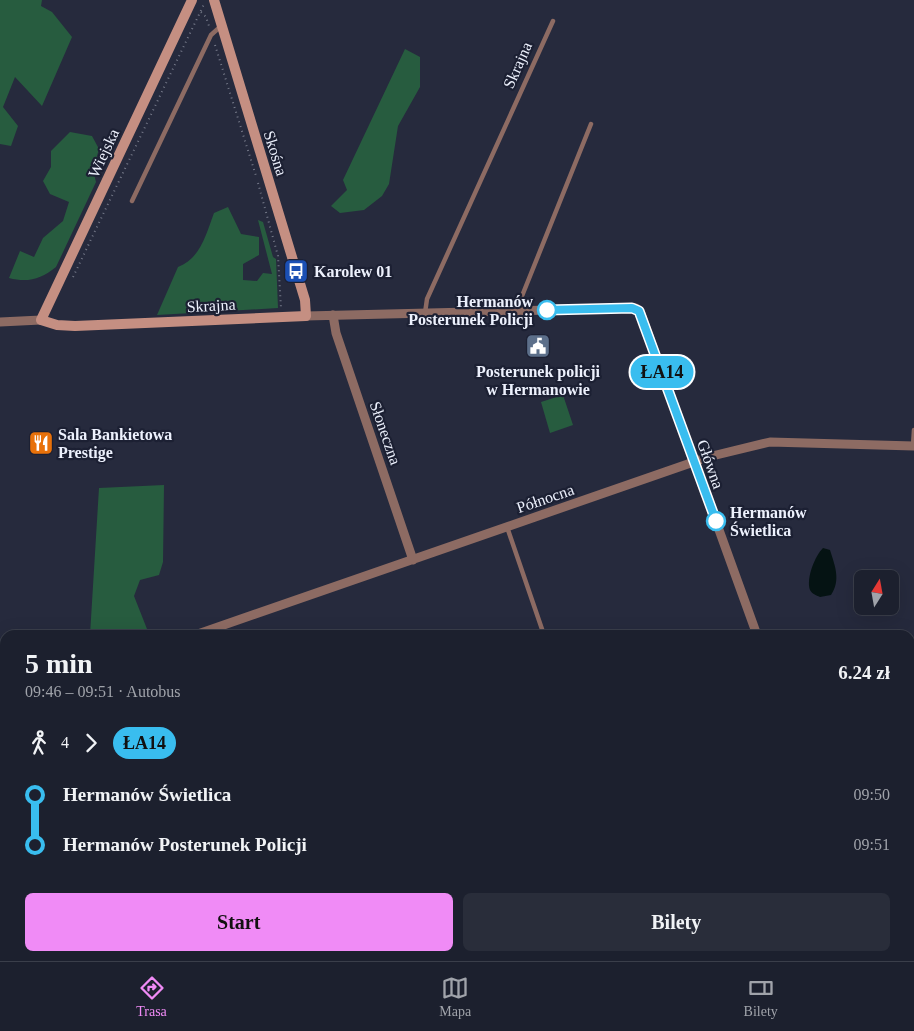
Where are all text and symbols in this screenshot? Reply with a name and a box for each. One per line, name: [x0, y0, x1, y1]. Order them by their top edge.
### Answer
street label: Skrajna: [500, 39, 536, 91]
street label: Wiejska: [85, 126, 123, 181]
street label: Skośna: [261, 129, 290, 178]
bus stop icon: Karolew 01: [283, 258, 309, 284]
place label: Karolew 01: [314, 263, 392, 280]
place label: Hermanów Posterunek Policji: [408, 293, 534, 329]
street label: Skrajna: [186, 296, 236, 316]
marker: Hermanów Posterunek Policji: [537, 300, 557, 320]
public building icon: Posterunek policji w Hermanowie: [525, 333, 551, 359]
line badge: ŁA14: [627, 356, 697, 388]
text: ŁA14: [640, 362, 684, 382]
place label: Posterunek policji w Hermanowie: [476, 363, 601, 398]
street label: Słoneczna: [367, 399, 404, 467]
place label: Sala Bankietowa Prestige: [58, 426, 172, 462]
restaurant icon: Sala Bankietowa Prestige: [28, 430, 54, 456]
street label: Główna: [694, 437, 727, 491]
street label: Północna: [514, 481, 576, 516]
place label: Hermanów Świetlica: [730, 504, 807, 539]
marker: Hermanów Świetlica: [706, 511, 726, 531]
north arrow: [854, 570, 899, 615]
map controls: [854, 570, 899, 615]
text: 5 min: [25, 648, 93, 679]
text: 6.24 zł: [838, 662, 890, 683]
text: 09:46 – 09:51 · Autobus: [25, 683, 181, 700]
icon: walk: [25, 729, 53, 757]
icon: forward: [77, 729, 105, 757]
text: ŁA14: [123, 733, 166, 753]
text: 4: [61, 734, 69, 751]
text: Hermanów Świetlica: [63, 784, 231, 805]
text: 09:50: [854, 786, 890, 803]
text: Hermanów Posterunek Policji: [63, 834, 307, 855]
text: 09:51: [854, 836, 890, 853]
button: Start: [25, 893, 453, 951]
button: Bilety: [463, 893, 890, 951]
tab: Trasa: [136, 974, 167, 1020]
tab: Mapa: [439, 974, 471, 1020]
tab: Bilety: [744, 974, 778, 1020]

